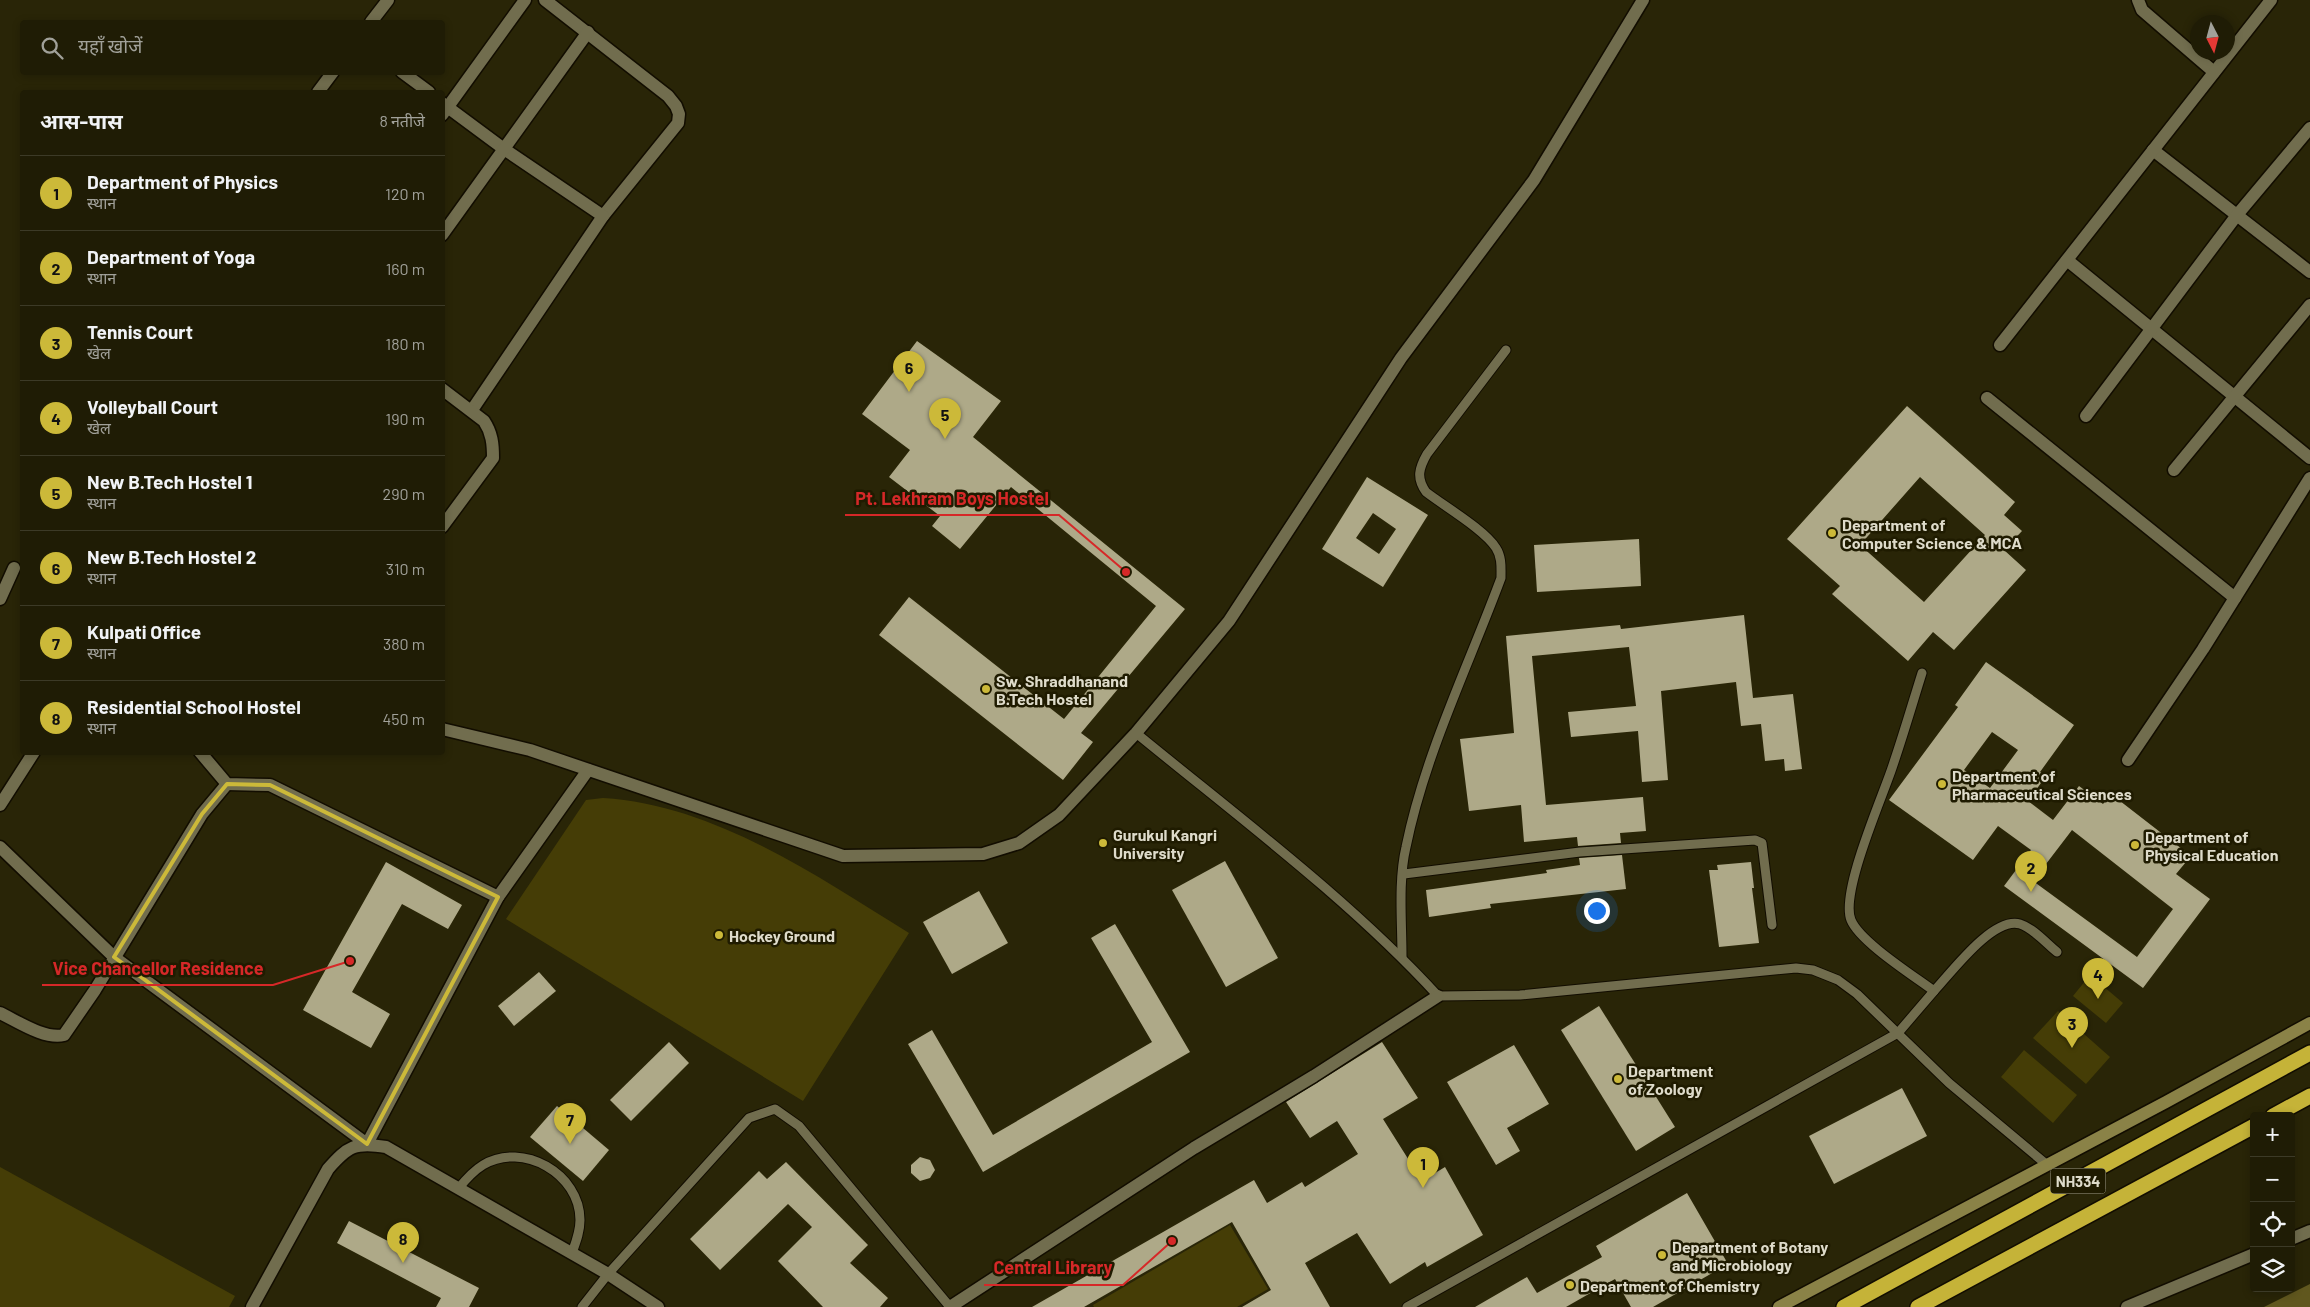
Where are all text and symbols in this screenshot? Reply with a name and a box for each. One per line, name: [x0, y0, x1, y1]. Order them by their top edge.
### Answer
north arrow: [2190, 15, 2235, 60]
search box: [20, 20, 445, 75]
icon: search: [38, 34, 66, 62]
text: यहाँ खोजें: [78, 34, 142, 57]
text: आस-पास: [40, 108, 123, 133]
text: 8 नतीजे: [379, 111, 425, 130]
text: Department of Physics: [87, 170, 278, 193]
text: 1: [53, 184, 59, 203]
text: 120 m: [385, 184, 425, 203]
text: स्थान: [87, 193, 116, 212]
text: Department of Yoga: [87, 245, 255, 268]
text: 2: [52, 259, 60, 278]
text: 160 m: [386, 259, 425, 278]
text: स्थान: [87, 268, 116, 287]
text: Tennis Court: [87, 320, 193, 343]
text: 3: [52, 334, 60, 353]
text: 180 m: [386, 334, 425, 353]
text: खेल: [87, 343, 111, 362]
pin: 6: [893, 351, 925, 392]
text: Volleyball Court: [87, 395, 218, 418]
pin: 5: [929, 398, 961, 439]
text: 4: [51, 409, 61, 428]
text: 190 m: [386, 409, 425, 428]
text: खेल: [87, 418, 111, 437]
text: New B.Tech Hostel 1: [87, 470, 253, 493]
callout: Pt. Lekhram Boys Hostel: [845, 482, 1059, 515]
text: 5: [52, 484, 60, 503]
text: 290 m: [383, 484, 425, 503]
text: Pt. Lekhram Boys Hostel: [855, 487, 1049, 509]
text: स्थान: [87, 493, 116, 512]
place label: Department of Computer Science & MCA: [1842, 515, 2022, 552]
marker: Department of Computer Science & MCA: [1826, 527, 1838, 539]
text: New B.Tech Hostel 2: [87, 545, 256, 568]
text: 6: [52, 559, 60, 578]
text: 310 m: [386, 559, 425, 578]
text: स्थान: [87, 568, 116, 587]
text: Kulpati Office: [87, 620, 201, 643]
text: 7: [52, 634, 60, 653]
text: 380 m: [383, 634, 425, 653]
text: स्थान: [87, 643, 116, 662]
place label: Sw. Shraddhanand B.Tech Hostel: [996, 671, 1128, 708]
marker: Sw. Shraddhanand B.Tech Hostel: [980, 683, 992, 695]
text: Residential School Hostel: [87, 695, 301, 718]
text: 8: [52, 709, 60, 728]
text: 450 m: [382, 709, 425, 728]
text: स्थान: [87, 718, 116, 737]
place label: Department of Pharmaceutical Sciences: [1952, 766, 2132, 803]
marker: Department of Pharmaceutical Sciences: [1936, 778, 1948, 790]
place label: Gurukul Kangri University: [1113, 825, 1217, 862]
place label: Department of Physical Education: [2145, 827, 2279, 864]
marker: Gurukul Kangri University: [1097, 837, 1109, 849]
marker: Department of Physical Education: [2129, 839, 2141, 851]
pin: 2: [2015, 851, 2047, 892]
your location: [1584, 898, 1610, 924]
place label: Hockey Ground: [729, 926, 835, 945]
marker: Hockey Ground: [713, 929, 725, 941]
callout: Vice Chancellor Residence: [42, 952, 273, 985]
text: Vice Chancellor Residence: [53, 957, 264, 979]
pin: 4: [2082, 958, 2114, 999]
pin: 3: [2056, 1007, 2088, 1048]
place label: Department of Zoology: [1628, 1061, 1713, 1098]
marker: Department of Zoology: [1612, 1073, 1624, 1085]
pin: 7: [554, 1103, 586, 1144]
map controls: [2250, 1112, 2295, 1292]
button: +: [2250, 1112, 2295, 1157]
pin: 1: [1407, 1147, 1439, 1188]
button: −: [2250, 1157, 2295, 1202]
road number: NH334: [2050, 1168, 2106, 1194]
button: locate: [2250, 1202, 2295, 1247]
pin: 8: [387, 1222, 419, 1263]
place label: Department of Botany and Microbiology: [1672, 1237, 1828, 1274]
button: layers: [2250, 1247, 2295, 1292]
marker: Department of Botany and Microbiology: [1656, 1249, 1668, 1261]
callout: Central Library: [984, 1252, 1123, 1285]
text: Central Library: [993, 1256, 1113, 1278]
place label: Department of Chemistry: [1580, 1276, 1760, 1295]
marker: Department of Chemistry: [1564, 1279, 1576, 1291]

